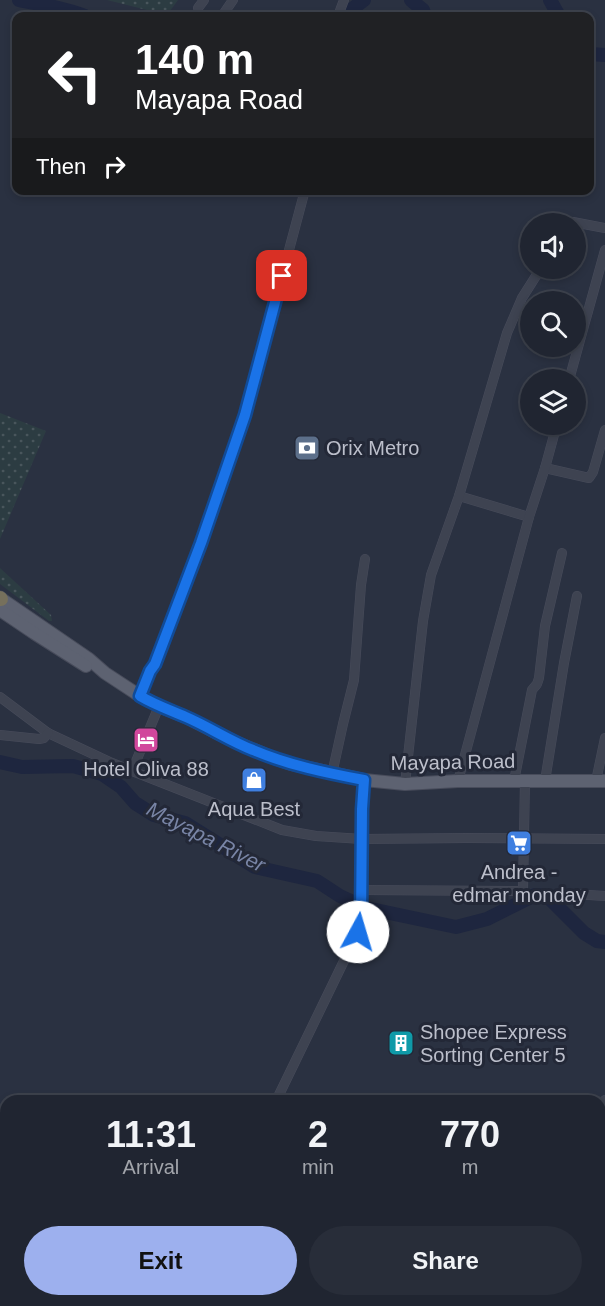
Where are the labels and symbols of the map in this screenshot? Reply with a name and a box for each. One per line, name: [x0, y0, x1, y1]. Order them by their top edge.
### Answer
pin: [256, 250, 307, 301]
bank icon: Orix Metro: [292, 433, 322, 463]
place label: Orix Metro: [326, 437, 419, 459]
hotel icon: Hotel Oliva 88: [131, 725, 161, 755]
street label: Mayapa Road: [391, 750, 515, 774]
place label: Hotel Oliva 88: [83, 758, 209, 780]
shop icon: Aqua Best: [239, 765, 269, 795]
water label: Mayapa River: [143, 797, 270, 877]
place label: Aqua Best: [208, 798, 301, 820]
supermarket icon: Andrea - edmar monday: [504, 828, 534, 858]
place label: Andrea - edmar monday: [452, 861, 586, 906]
position arrow: [326, 900, 390, 964]
place label: Shopee Express Sorting Center 5: [420, 1021, 567, 1066]
building icon: Shopee Express Sorting Center 5: [386, 1028, 416, 1058]

